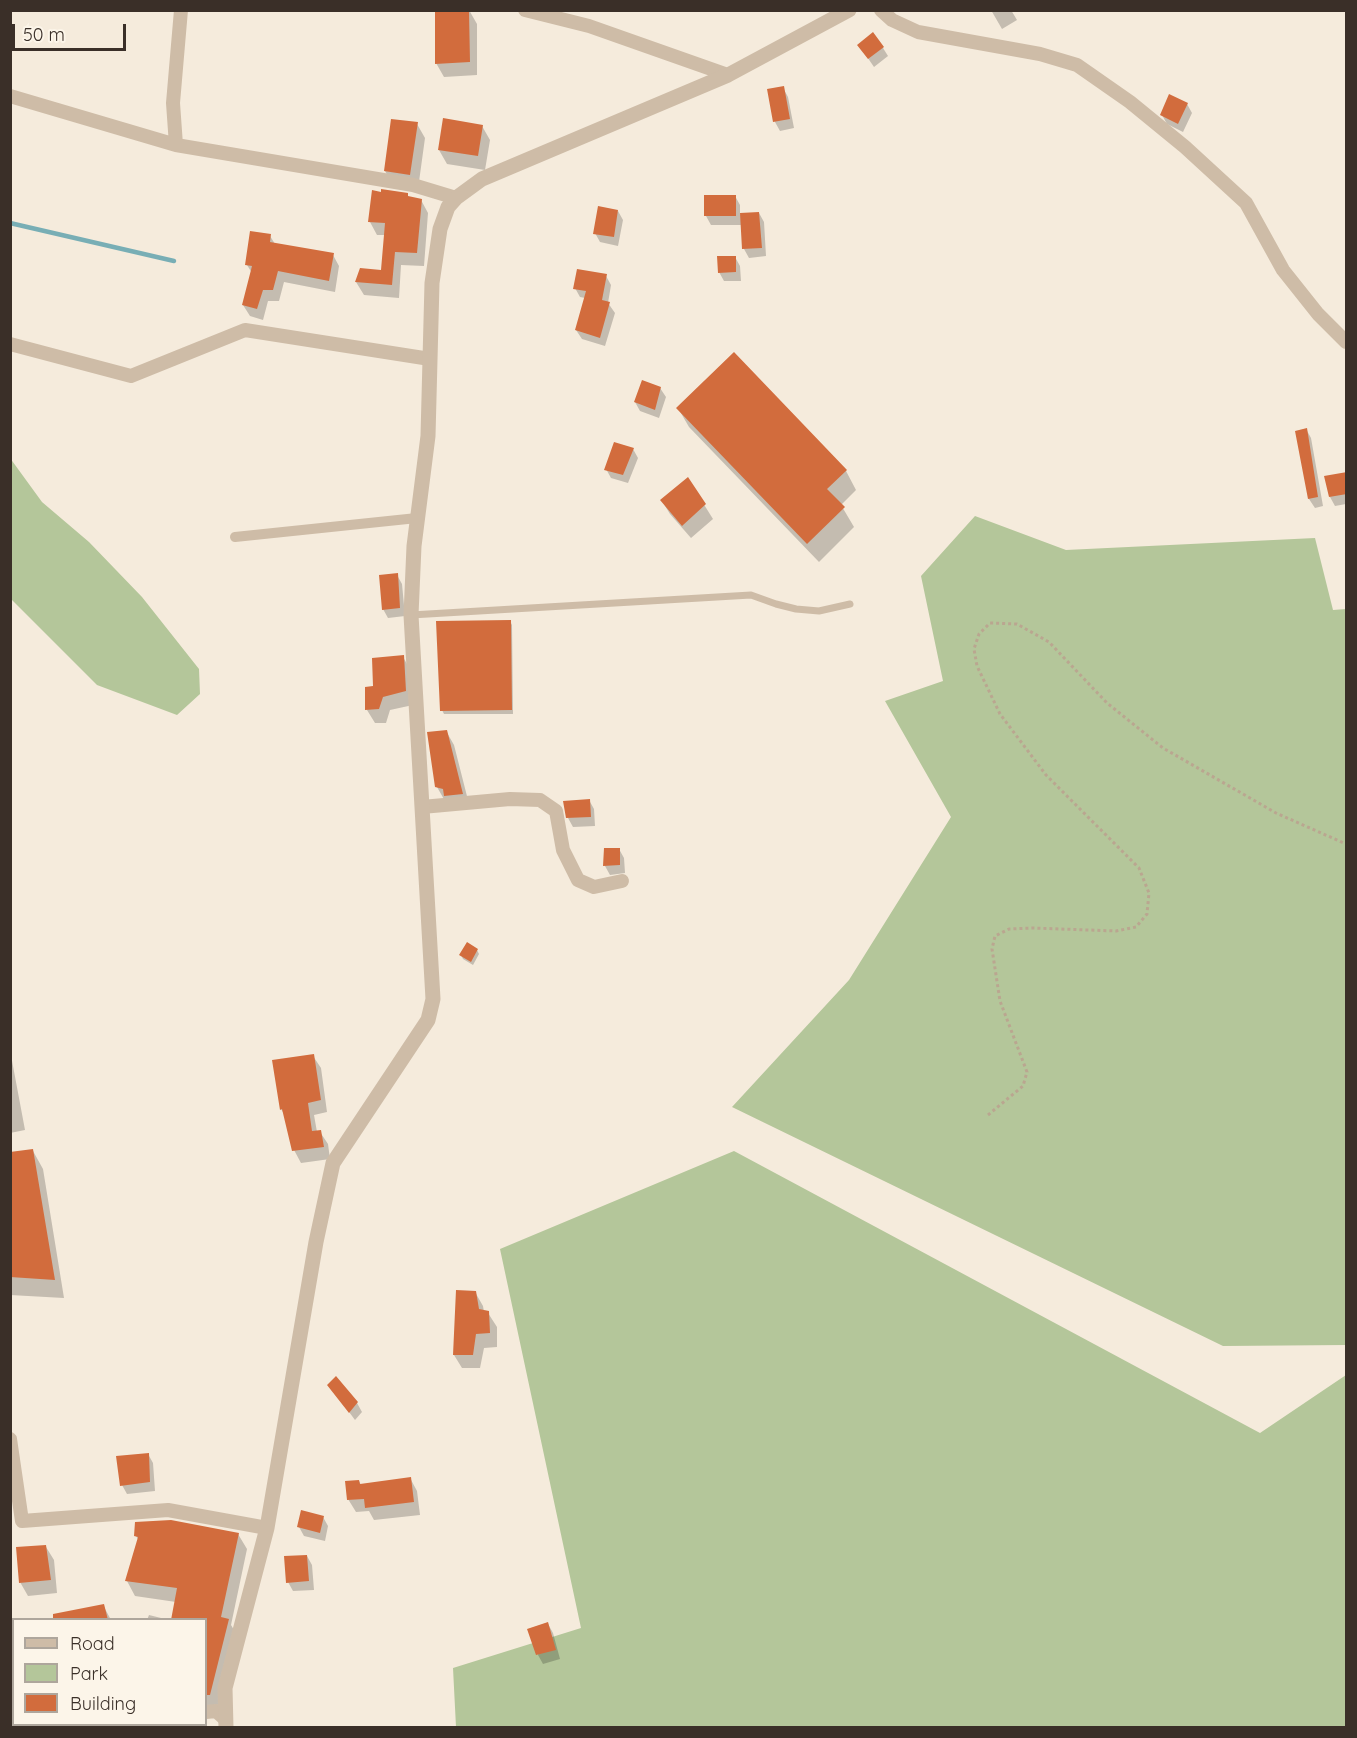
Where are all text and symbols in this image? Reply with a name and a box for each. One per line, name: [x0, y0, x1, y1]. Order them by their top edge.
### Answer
scale bar: [15, 12, 129, 50]
text: 50 m: [23, 23, 65, 46]
legend: [12, 1618, 207, 1726]
text: Road: [70, 1632, 115, 1655]
text: Park: [70, 1662, 108, 1685]
text: Building: [70, 1692, 136, 1715]

